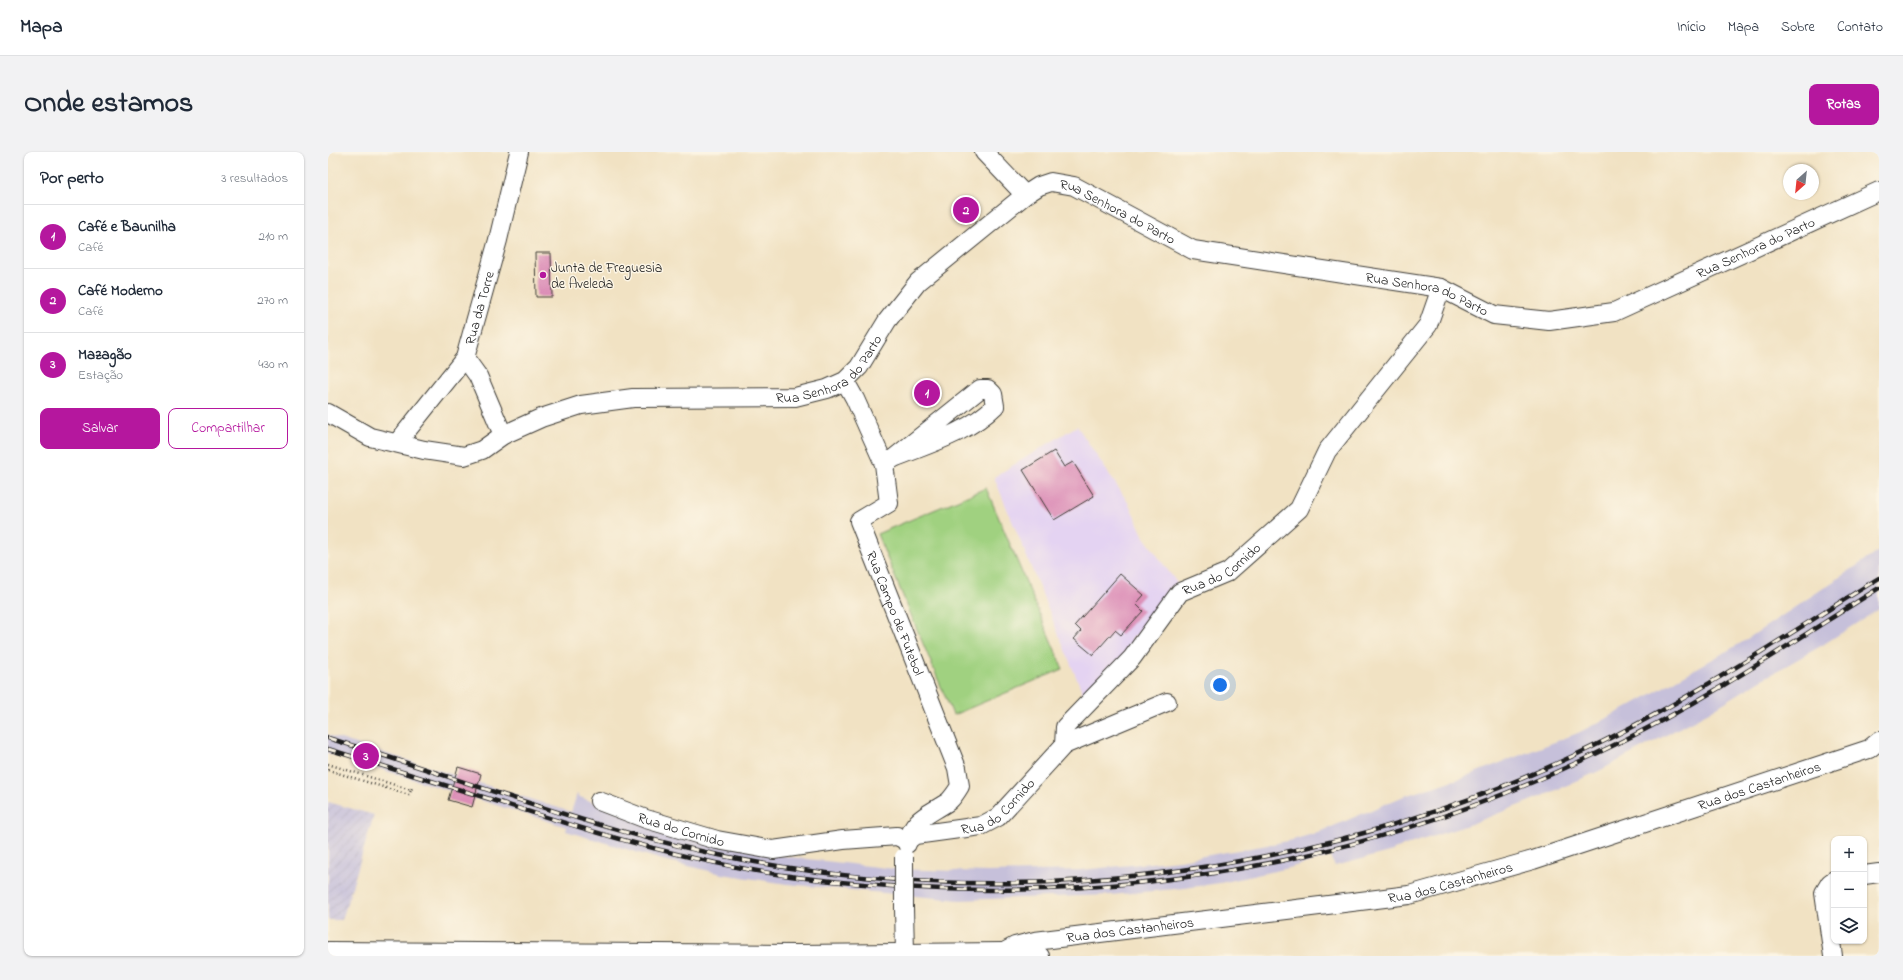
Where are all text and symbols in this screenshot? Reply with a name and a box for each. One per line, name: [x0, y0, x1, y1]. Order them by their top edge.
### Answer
text: Mapa: [20, 14, 62, 41]
text: Início: [1677, 17, 1706, 38]
text: Mapa: [1728, 17, 1759, 38]
text: Sobre: [1781, 17, 1815, 38]
text: Contato: [1837, 17, 1883, 38]
text: Onde estamos: [24, 84, 193, 125]
button: Rotas: [1809, 84, 1879, 125]
north arrow: [1783, 164, 1819, 200]
text: Por perto: [40, 166, 104, 191]
text: 3 resultados: [221, 169, 288, 188]
street label: Rua Senhora do Parto: [1058, 175, 1179, 251]
pin: 2: [953, 195, 979, 225]
street label: Rua Senhora do Parto: [1693, 213, 1819, 285]
text: Café e Baunilha: [78, 216, 176, 238]
text: 1: [51, 227, 55, 246]
text: 210 m: [258, 227, 288, 246]
text: Café: [78, 238, 103, 257]
place label: Junta de Freguesia de Aveleda: [551, 258, 662, 295]
street label: Rua da Torre: [460, 268, 501, 347]
street label: Rua Senhora do Parto: [1364, 268, 1491, 322]
marker: Junta de Freguesia de Aveleda: [538, 270, 548, 280]
text: Café Moderno: [78, 280, 163, 302]
text: 2: [50, 291, 56, 310]
text: 270 m: [257, 291, 288, 310]
text: Café: [78, 302, 103, 321]
street label: Rua Senhora do Parto: [776, 331, 888, 410]
text: Mazagão: [78, 344, 132, 366]
text: 3: [50, 355, 56, 374]
text: 430 m: [258, 355, 288, 374]
text: Estação: [78, 366, 123, 385]
pin: 1: [914, 378, 940, 408]
button: Salvar: [40, 408, 160, 449]
button: Compartilhar: [168, 408, 288, 449]
street label: Rua do Cornido: [1179, 538, 1266, 602]
street label: Rua Campo de Futebol: [860, 548, 928, 679]
your location: [1210, 675, 1230, 695]
pin: 3: [353, 741, 379, 771]
street label: Rua dos Castanheiros: [1695, 757, 1824, 817]
street label: Rua do Cornido: [960, 774, 1041, 841]
street label: Rua do Cornido: [634, 808, 726, 853]
map controls: [1831, 836, 1867, 944]
button: +: [1831, 836, 1867, 872]
street label: Rua dos Castanheiros: [1387, 857, 1515, 909]
button: −: [1831, 872, 1867, 908]
button: layers: [1831, 908, 1867, 944]
street label: Rua dos Castanheiros: [1065, 913, 1195, 949]

